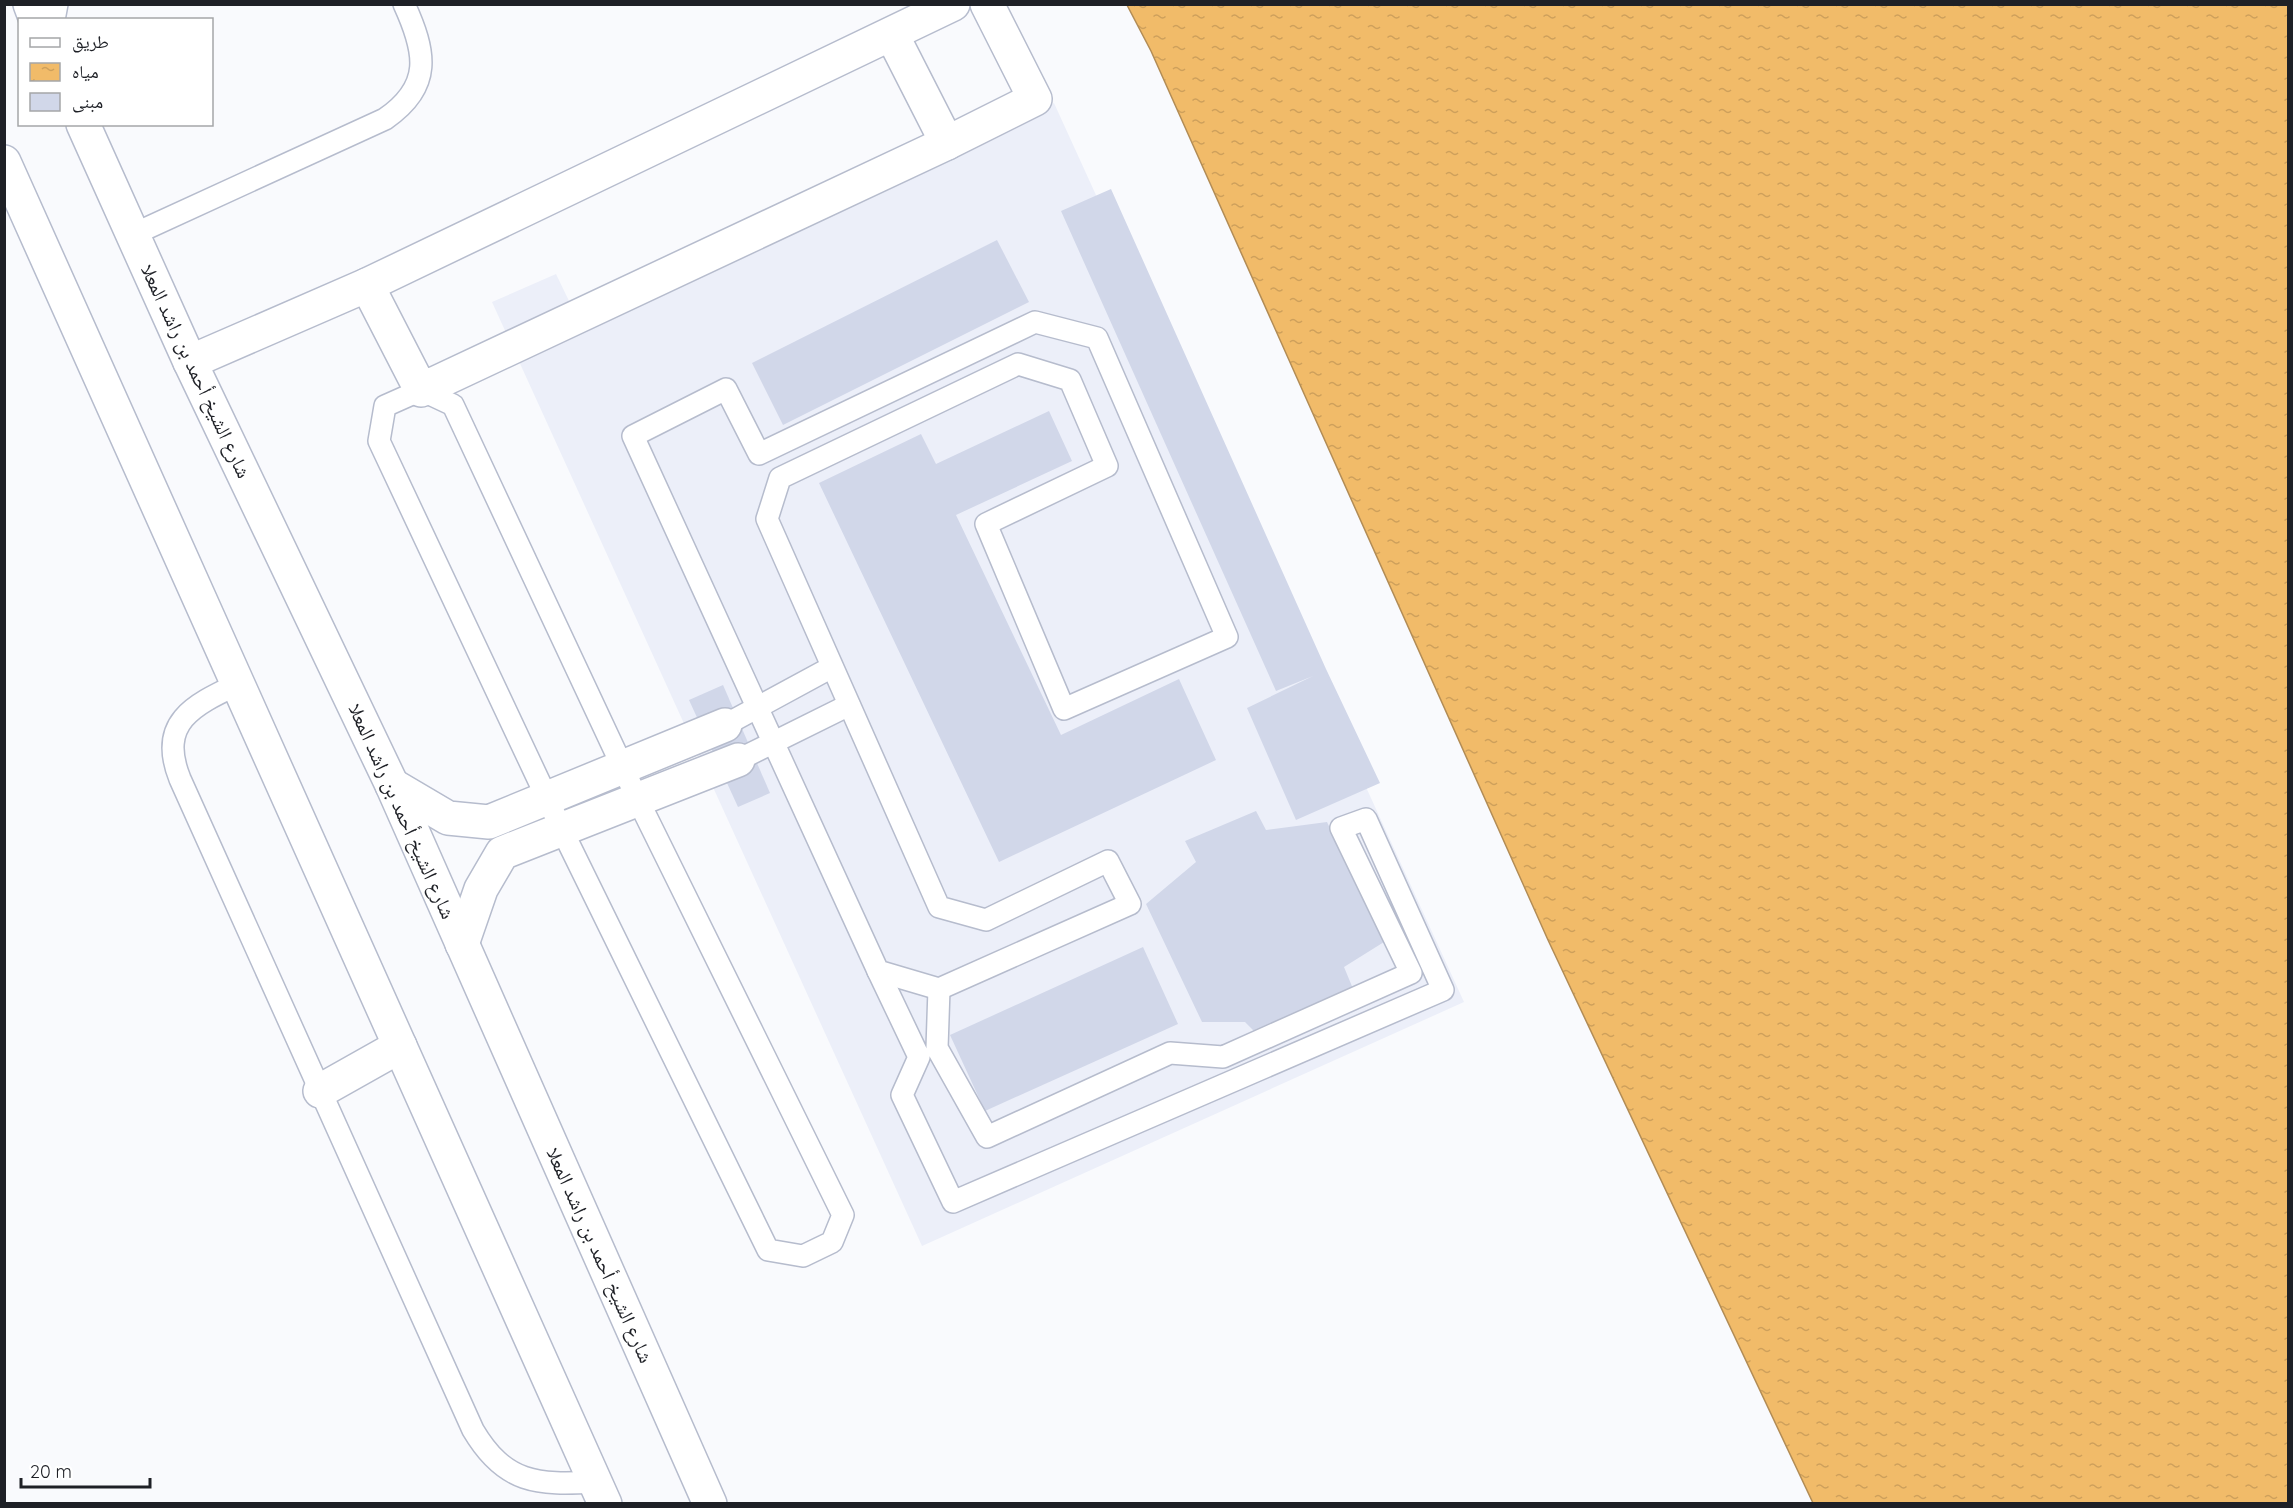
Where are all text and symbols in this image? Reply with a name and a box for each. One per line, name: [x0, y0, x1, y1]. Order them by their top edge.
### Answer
legend: [18, 18, 213, 126]
text: طريق: [72, 30, 109, 53]
text: مياه: [72, 60, 99, 83]
text: مبنى: [72, 90, 103, 113]
street label: شارع الشيخ أحمد بن راشد المعلا: [135, 260, 257, 482]
street label: شارع الشيخ أحمد بن راشد المعلا: [343, 699, 461, 923]
street label: شارع الشيخ أحمد بن راشد المعلا: [541, 1143, 659, 1367]
scale bar: [21, 1451, 150, 1489]
text: 20 m: [30, 1460, 72, 1483]

